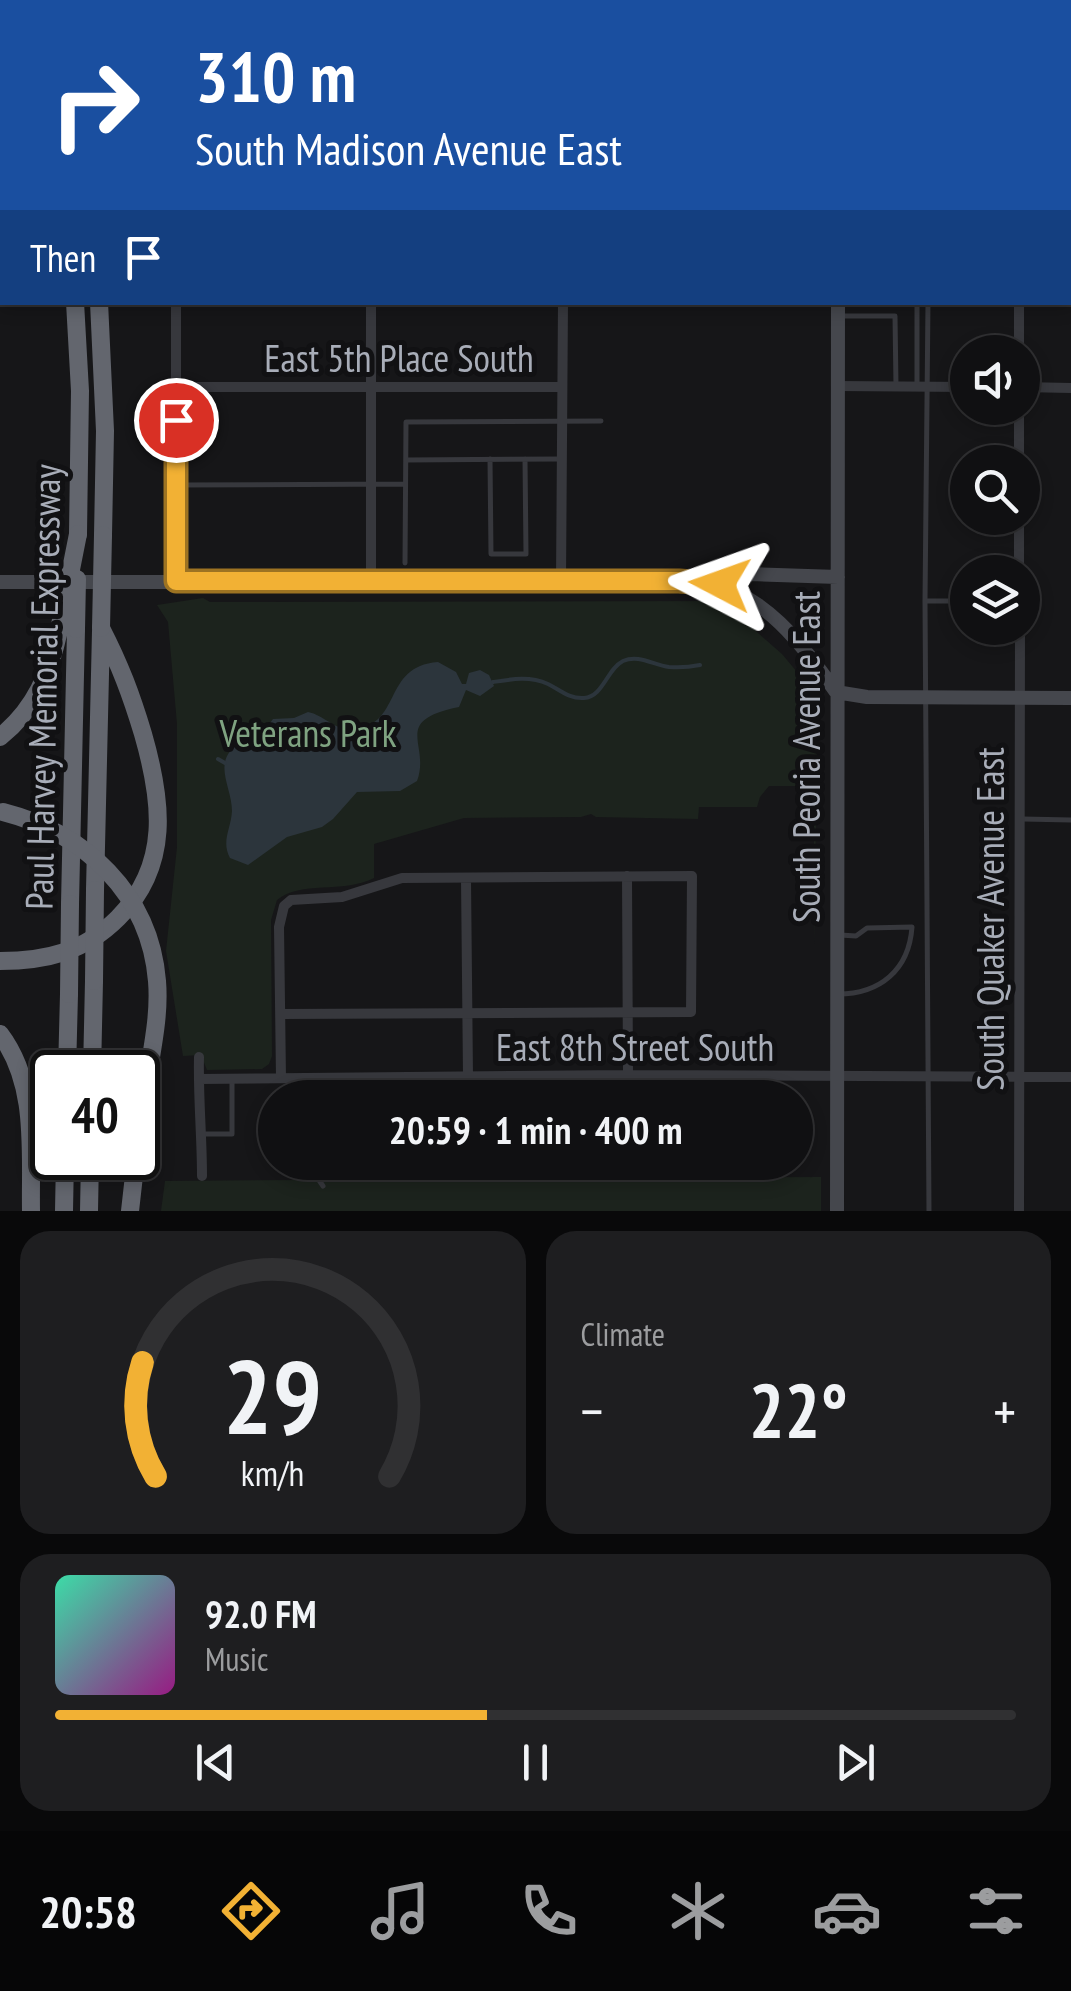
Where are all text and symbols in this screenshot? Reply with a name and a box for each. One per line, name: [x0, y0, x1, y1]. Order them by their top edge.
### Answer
text: 310 m: [195, 31, 356, 121]
icon: right: [30, 40, 160, 170]
text: South Madison Avenue East: [195, 119, 622, 177]
icon: arrive: [116, 230, 171, 285]
text: Then: [30, 233, 96, 282]
street label: East 5th Place South: [264, 333, 534, 382]
map controls: [950, 335, 1040, 645]
button: sound: [950, 335, 1040, 425]
pin: [134, 378, 219, 463]
icon: arrive: [149, 393, 204, 448]
button: search: [950, 445, 1040, 535]
street label: Paul Harvey Memorial Expressway: [14, 463, 70, 910]
position arrow: [668, 532, 772, 636]
button: layers: [950, 555, 1040, 645]
street label: South Peoria Avenue East: [781, 590, 830, 923]
park label: Veterans Park: [219, 708, 397, 757]
street label: South Quaker Avenue East: [965, 747, 1014, 1091]
street label: East 8th Street South: [496, 1022, 774, 1071]
speed limit sign: 40: [30, 1050, 160, 1180]
text: 20:59 · 1 min · 400 m: [389, 1105, 682, 1154]
text: Climate: [581, 1313, 665, 1355]
text: 29: [223, 1328, 322, 1463]
text: 22°: [749, 1362, 848, 1459]
text: −: [581, 1375, 603, 1446]
text: +: [993, 1375, 1016, 1446]
text: km/h: [241, 1450, 304, 1496]
text: 92.0 FM: [205, 1589, 317, 1638]
text: Music: [205, 1638, 268, 1680]
icon: previous: [188, 1735, 243, 1790]
icon: pause: [508, 1735, 563, 1790]
icon: next: [828, 1735, 883, 1790]
icon: directions: [216, 1876, 286, 1946]
icon: music: [365, 1876, 435, 1946]
icon: phone: [514, 1876, 584, 1946]
icon: climate: [663, 1876, 733, 1946]
icon: car: [812, 1876, 882, 1946]
icon: filters: [961, 1876, 1031, 1946]
text: 20:58: [40, 1882, 137, 1940]

